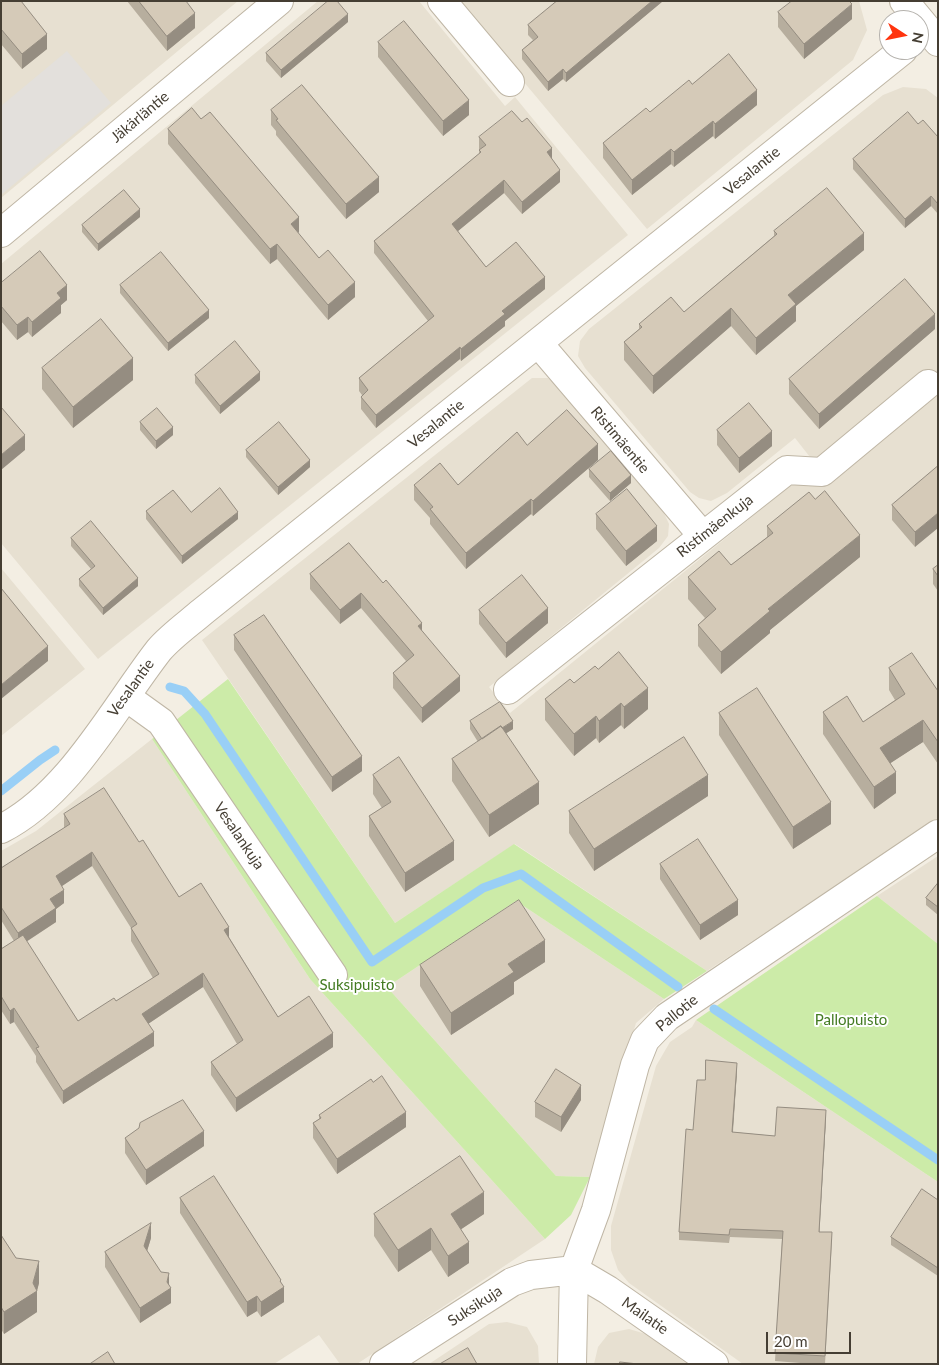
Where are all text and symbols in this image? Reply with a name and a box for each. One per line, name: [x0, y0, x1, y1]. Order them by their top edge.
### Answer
north arrow: [879, 10, 929, 60]
text: N: [909, 31, 928, 45]
street label: Jäkärläntie: [107, 87, 173, 147]
street label: Vesalantie: [720, 143, 784, 199]
street label: Vesalantie: [404, 396, 468, 452]
street label: Ristimäentie: [587, 403, 653, 477]
street label: Ristimäenkuja: [673, 491, 757, 561]
street label: Vesalantie: [104, 655, 158, 721]
street label: Vesalankuja: [210, 799, 268, 873]
park label: Suksipuisto: [320, 976, 394, 994]
street label: Pallotie: [652, 991, 702, 1035]
park label: Pallopuisto: [815, 1011, 887, 1029]
street label: Suksikuja: [444, 1282, 506, 1330]
street label: Mailatie: [618, 1293, 672, 1339]
scale bar: [769, 1322, 854, 1354]
text: 20 m: [774, 1332, 808, 1350]

